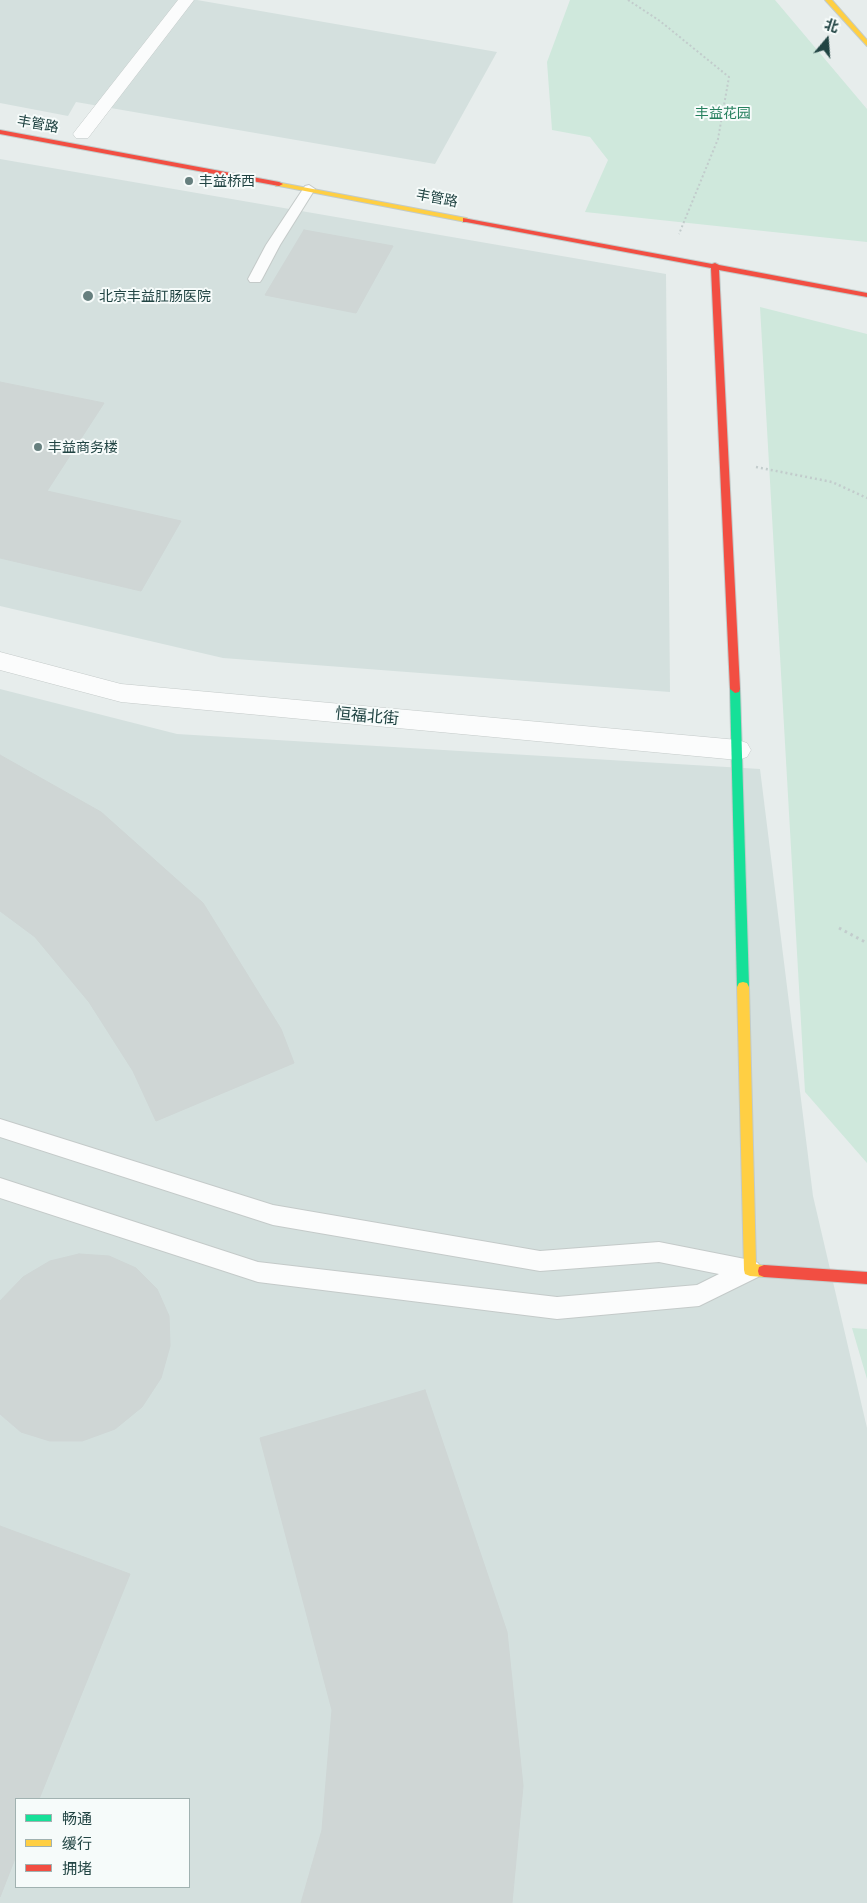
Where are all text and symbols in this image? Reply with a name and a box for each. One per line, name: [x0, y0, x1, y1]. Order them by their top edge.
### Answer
north arrow: [802, 15, 852, 65]
text: 北: [823, 16, 841, 36]
park label: 丰益花园: [695, 105, 751, 121]
street label: 丰管路: [16, 112, 60, 136]
place label: 丰益桥西: [199, 173, 255, 189]
marker: 丰益桥西: [183, 175, 195, 187]
street label: 丰管路: [415, 186, 459, 210]
place label: 北京丰益肛肠医院: [99, 288, 211, 304]
marker: 北京丰益肛肠医院: [81, 289, 95, 303]
place label: 丰益商务楼: [48, 439, 118, 455]
marker: 丰益商务楼: [32, 441, 44, 453]
street label: 恒福北街: [334, 704, 400, 728]
legend: [15, 1798, 190, 1888]
text: 畅通: [62, 1810, 92, 1827]
text: 缓行: [62, 1835, 92, 1852]
text: 拥堵: [62, 1860, 92, 1877]

